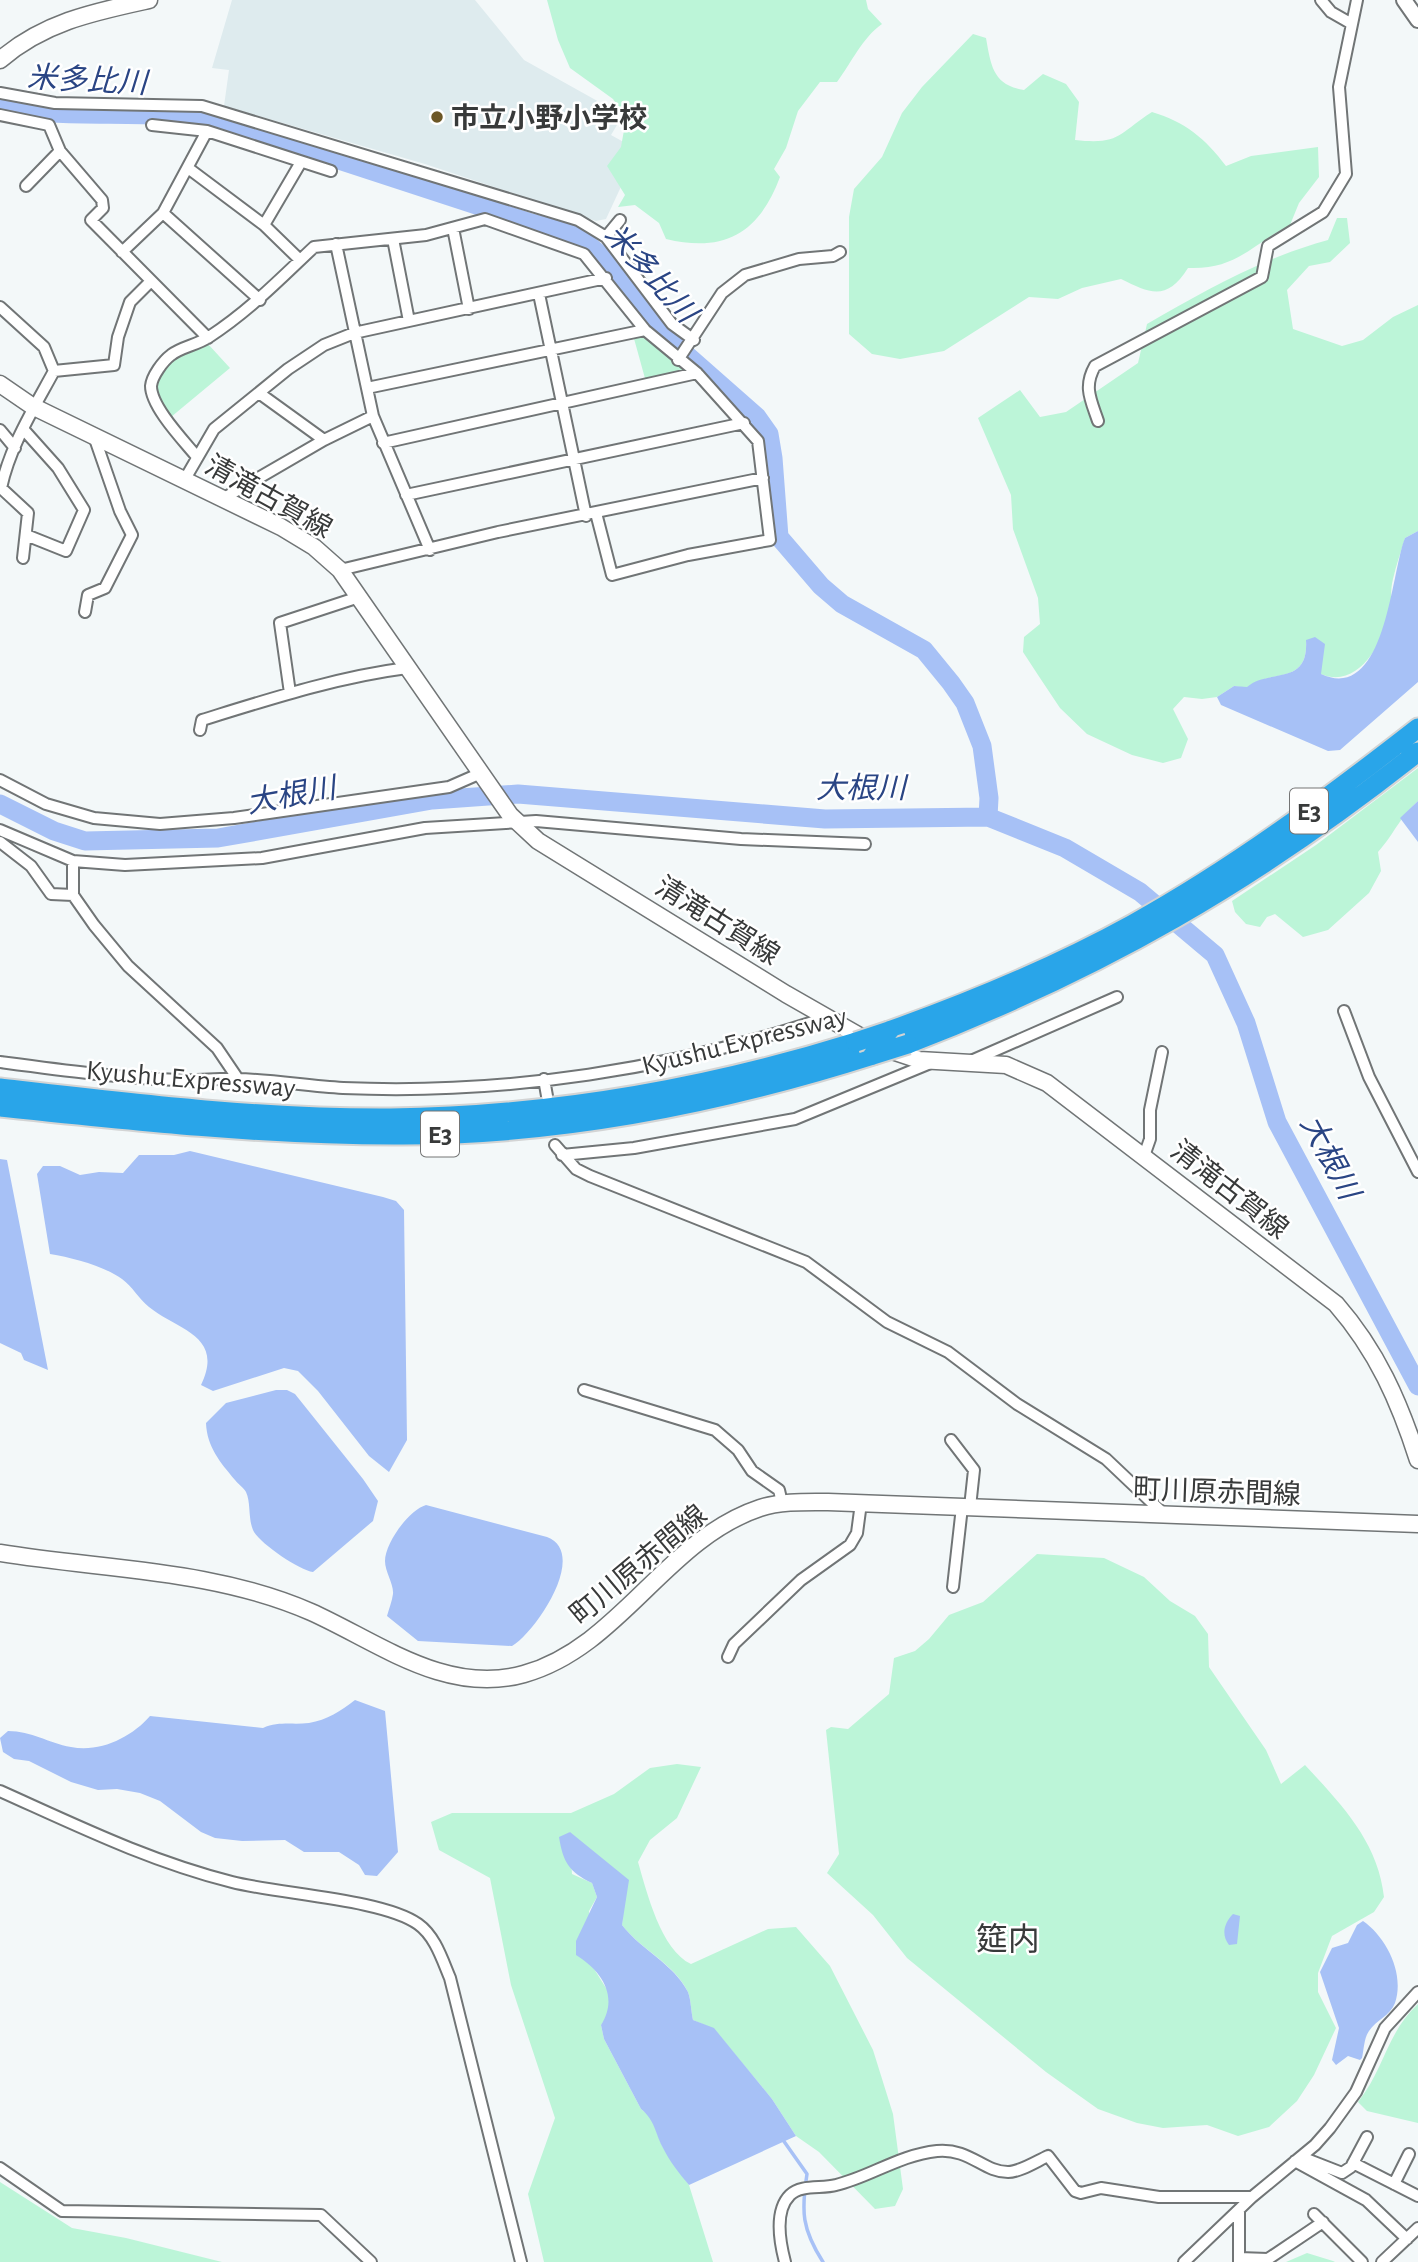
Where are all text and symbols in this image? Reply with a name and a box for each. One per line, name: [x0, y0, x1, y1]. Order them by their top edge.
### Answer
water label: 米多比川: [26, 61, 151, 99]
place label: 市立小野小学校: [451, 103, 647, 133]
marker: 市立小野小学校: [429, 109, 445, 125]
water label: 米多比川: [599, 218, 705, 331]
street label: 清滝古賀線: [200, 450, 337, 544]
water label: 大根川: [244, 771, 341, 819]
water label: 大根川: [816, 772, 909, 804]
road number: E3: [1290, 789, 1328, 834]
street label: 清滝古賀線: [650, 871, 785, 971]
street label: Kyushu Expressway: [639, 1003, 850, 1081]
street label: Kyushu Expressway: [85, 1057, 297, 1103]
water label: 大根川: [1295, 1110, 1367, 1207]
road number: E3: [421, 1112, 459, 1156]
street label: 清滝古賀線: [1165, 1135, 1294, 1245]
street label: 町川原赤間線: [1132, 1474, 1301, 1510]
street label: 町川原赤間線: [565, 1499, 713, 1630]
district label: 筵内: [976, 1922, 1040, 1956]

